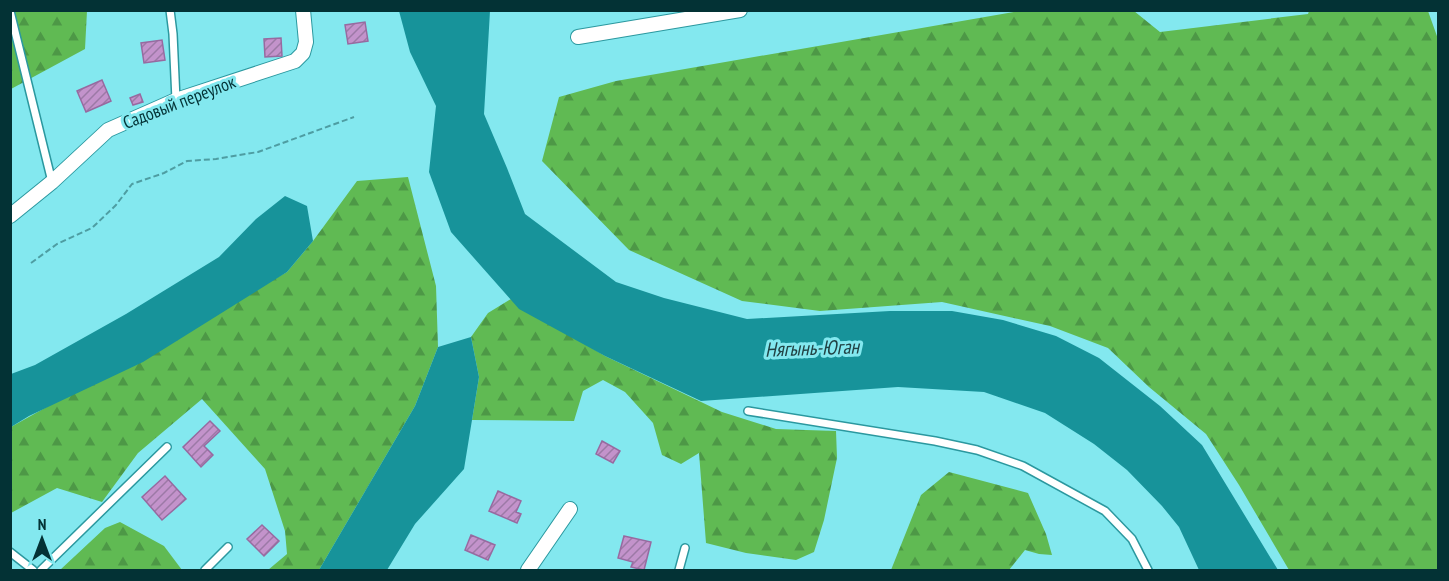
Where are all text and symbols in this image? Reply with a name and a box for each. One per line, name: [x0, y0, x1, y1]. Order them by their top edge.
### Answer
street label: Садовый переулок: [120, 70, 238, 134]
water label: Нягынь-Юган: [764, 333, 862, 363]
north arrow: [12, 509, 72, 569]
text: N: [38, 514, 46, 534]

